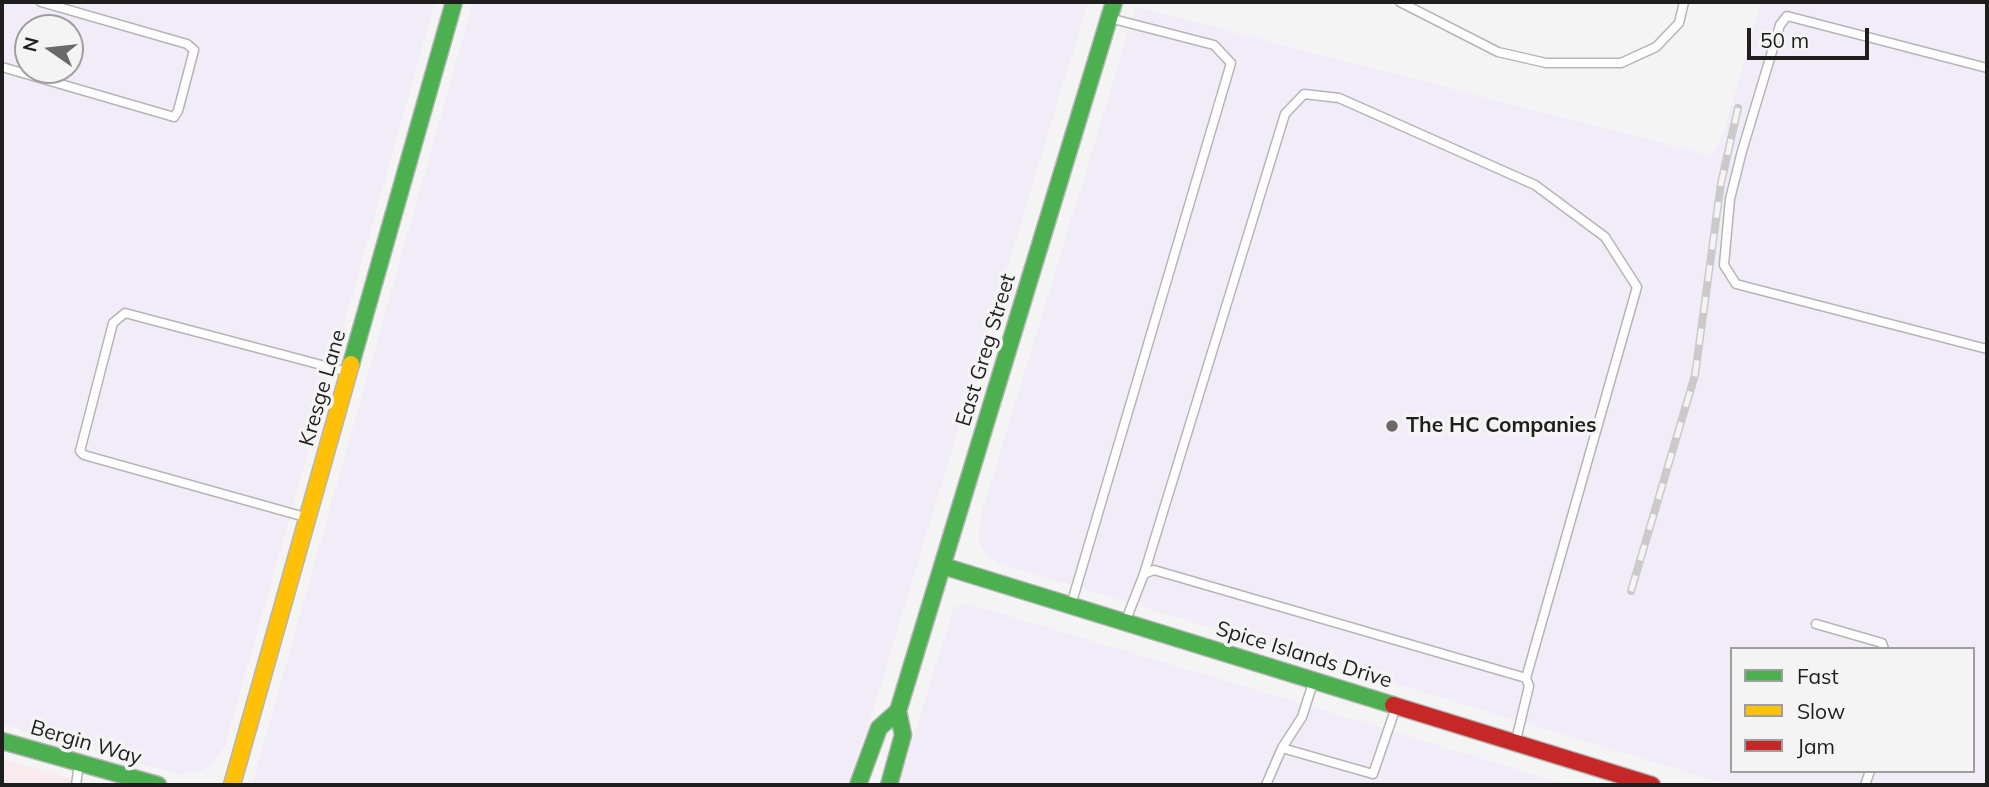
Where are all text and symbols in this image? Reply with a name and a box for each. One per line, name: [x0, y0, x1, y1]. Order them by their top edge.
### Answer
north arrow: [14, 14, 84, 84]
scale bar: [1751, 14, 1874, 58]
text: 50 m: [1760, 27, 1809, 53]
text: N: [17, 35, 44, 54]
street label: East Greg Street: [951, 271, 1021, 429]
street label: Kresge Lane: [294, 327, 352, 449]
place label: The HC Companies: [1406, 413, 1596, 439]
marker: The HC Companies: [1384, 418, 1400, 434]
street label: Spice Islands Drive: [1213, 616, 1395, 694]
legend: [1730, 647, 1975, 773]
text: Fast: [1797, 663, 1839, 689]
text: Slow: [1797, 698, 1845, 724]
street label: Bergin Way: [28, 715, 144, 771]
text: Jam: [1797, 733, 1835, 759]

